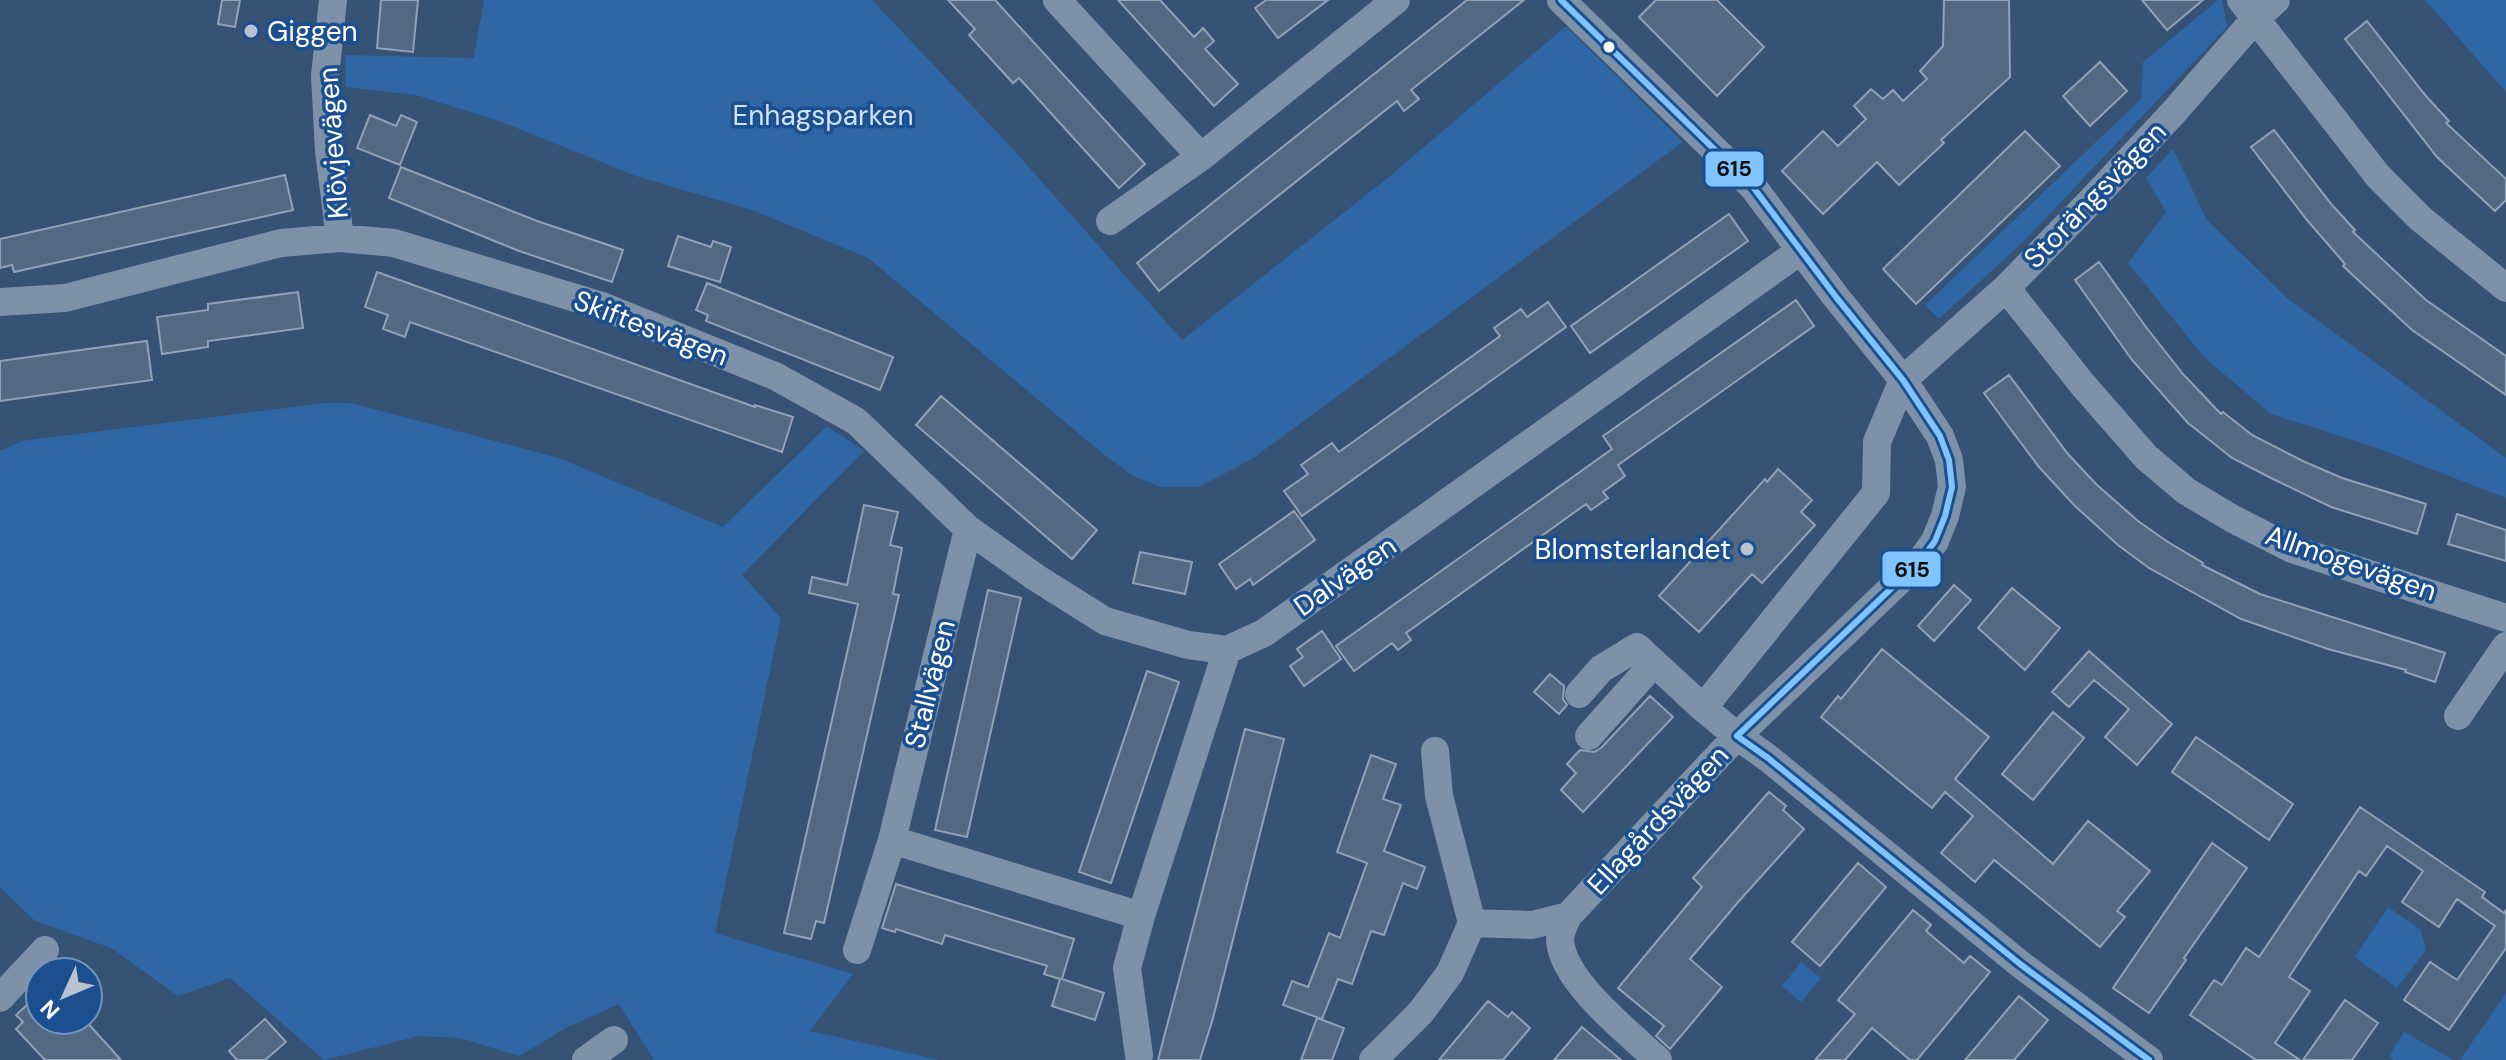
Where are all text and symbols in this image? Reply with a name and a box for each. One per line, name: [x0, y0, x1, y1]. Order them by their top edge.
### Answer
place label: Giggen: [267, 13, 358, 50]
marker: Giggen: [242, 22, 260, 40]
unlabelled marker: [1601, 39, 1617, 55]
street label: Klövjevägen: [309, 66, 357, 220]
park label: Enhagsparken: [732, 97, 914, 134]
street label: Storängsvägen: [2016, 114, 2174, 276]
line badge: 615: [1704, 150, 1765, 188]
text: 615: [1716, 154, 1752, 183]
street label: Skiftesvägen: [568, 282, 734, 374]
street label: Allmogevägen: [2260, 516, 2442, 610]
street label: Dalvägen: [1286, 527, 1404, 625]
place label: Blomsterlandet: [1535, 531, 1731, 568]
marker: Blomsterlandet: [1738, 540, 1756, 558]
line badge: 615: [1881, 550, 1942, 588]
text: 615: [1894, 555, 1930, 584]
street label: Stallvägen: [896, 616, 964, 752]
street label: Ellagårdsvägen: [1579, 737, 1737, 903]
north arrow: [24, 956, 104, 1036]
text: N: [34, 994, 66, 1025]

